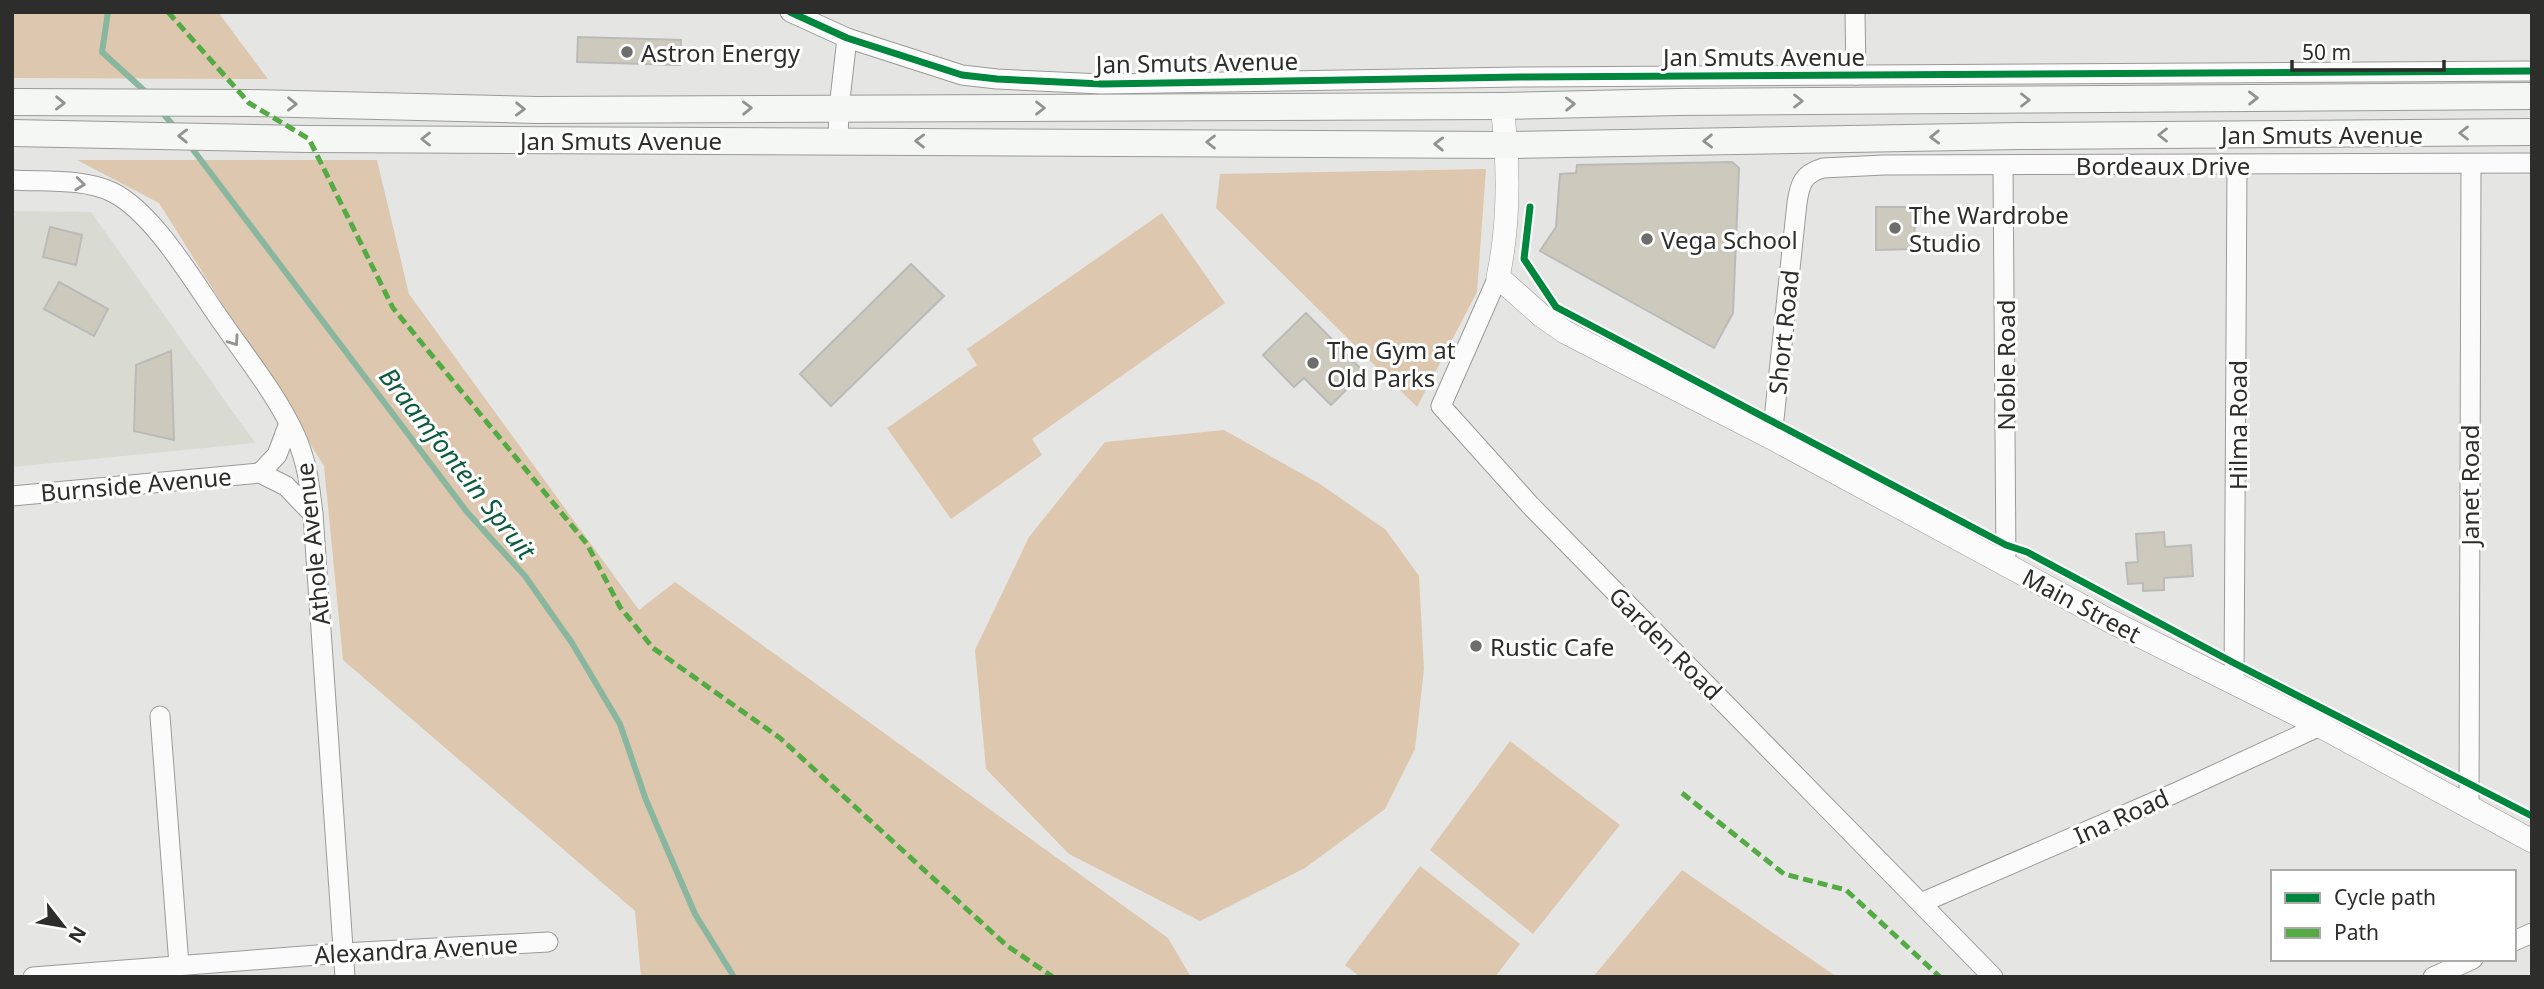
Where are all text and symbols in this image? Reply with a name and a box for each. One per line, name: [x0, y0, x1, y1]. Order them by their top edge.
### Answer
scale bar: [2292, 28, 2444, 72]
place label: Astron Energy: [641, 36, 801, 69]
text: 50 m: [2302, 38, 2351, 66]
street label: Jan Smuts Avenue: [1661, 40, 1865, 73]
marker: Astron Energy: [619, 44, 635, 60]
street label: Jan Smuts Avenue: [1094, 44, 1298, 80]
one-way arrow: [2248, 90, 2259, 106]
one-way arrow: [2021, 92, 2031, 108]
one-way arrow: [1793, 93, 1804, 109]
one-way arrow: [55, 95, 65, 111]
one-way arrow: [287, 97, 298, 112]
one-way arrow: [1565, 97, 1576, 112]
one-way arrow: [742, 100, 753, 115]
one-way arrow: [1035, 100, 1046, 116]
one-way arrow: [515, 102, 526, 117]
street label: Jan Smuts Avenue: [2219, 118, 2423, 151]
street label: Jan Smuts Avenue: [518, 124, 722, 157]
one-way arrow: [2458, 125, 2469, 140]
one-way arrow: [2157, 127, 2167, 143]
one-way arrow: [177, 128, 188, 144]
one-way arrow: [1929, 129, 1940, 145]
one-way arrow: [421, 131, 431, 147]
one-way arrow: [914, 133, 924, 149]
one-way arrow: [1702, 133, 1712, 149]
one-way arrow: [1206, 134, 1216, 150]
one-way arrow: [1433, 136, 1444, 152]
street label: Bordeaux Drive: [2076, 149, 2250, 182]
one-way arrow: [75, 176, 86, 191]
place label: The Wardrobe Studio: [1909, 198, 2069, 259]
marker: The Wardrobe Studio: [1887, 220, 1903, 236]
place label: Vega School: [1661, 223, 1798, 256]
marker: Vega School: [1639, 231, 1655, 247]
street label: Short Road: [1760, 268, 1806, 396]
street label: Noble Road: [1989, 299, 2022, 431]
one-way arrow: [226, 333, 238, 346]
place label: The Gym at Old Parks: [1327, 333, 1456, 394]
marker: The Gym at Old Parks: [1305, 355, 1321, 371]
water label: Braamfontein Spruit: [372, 359, 545, 568]
street label: Hilma Road: [2221, 360, 2254, 490]
street label: Janet Road: [2453, 425, 2486, 547]
street label: Burnside Avenue: [39, 459, 233, 509]
street label: Athole Avenue: [287, 461, 337, 627]
street label: Main Street: [2017, 560, 2147, 650]
street label: Garden Road: [1602, 579, 1730, 707]
place label: Rustic Cafe: [1490, 630, 1614, 663]
marker: Rustic Cafe: [1468, 638, 1484, 654]
street label: Ina Road: [2068, 781, 2174, 851]
legend: [2271, 870, 2516, 961]
text: Cycle path: [2334, 883, 2436, 911]
north arrow: [28, 891, 98, 961]
text: Path: [2334, 918, 2379, 946]
text: N: [62, 921, 93, 948]
street label: Alexandra Avenue: [313, 927, 519, 971]

